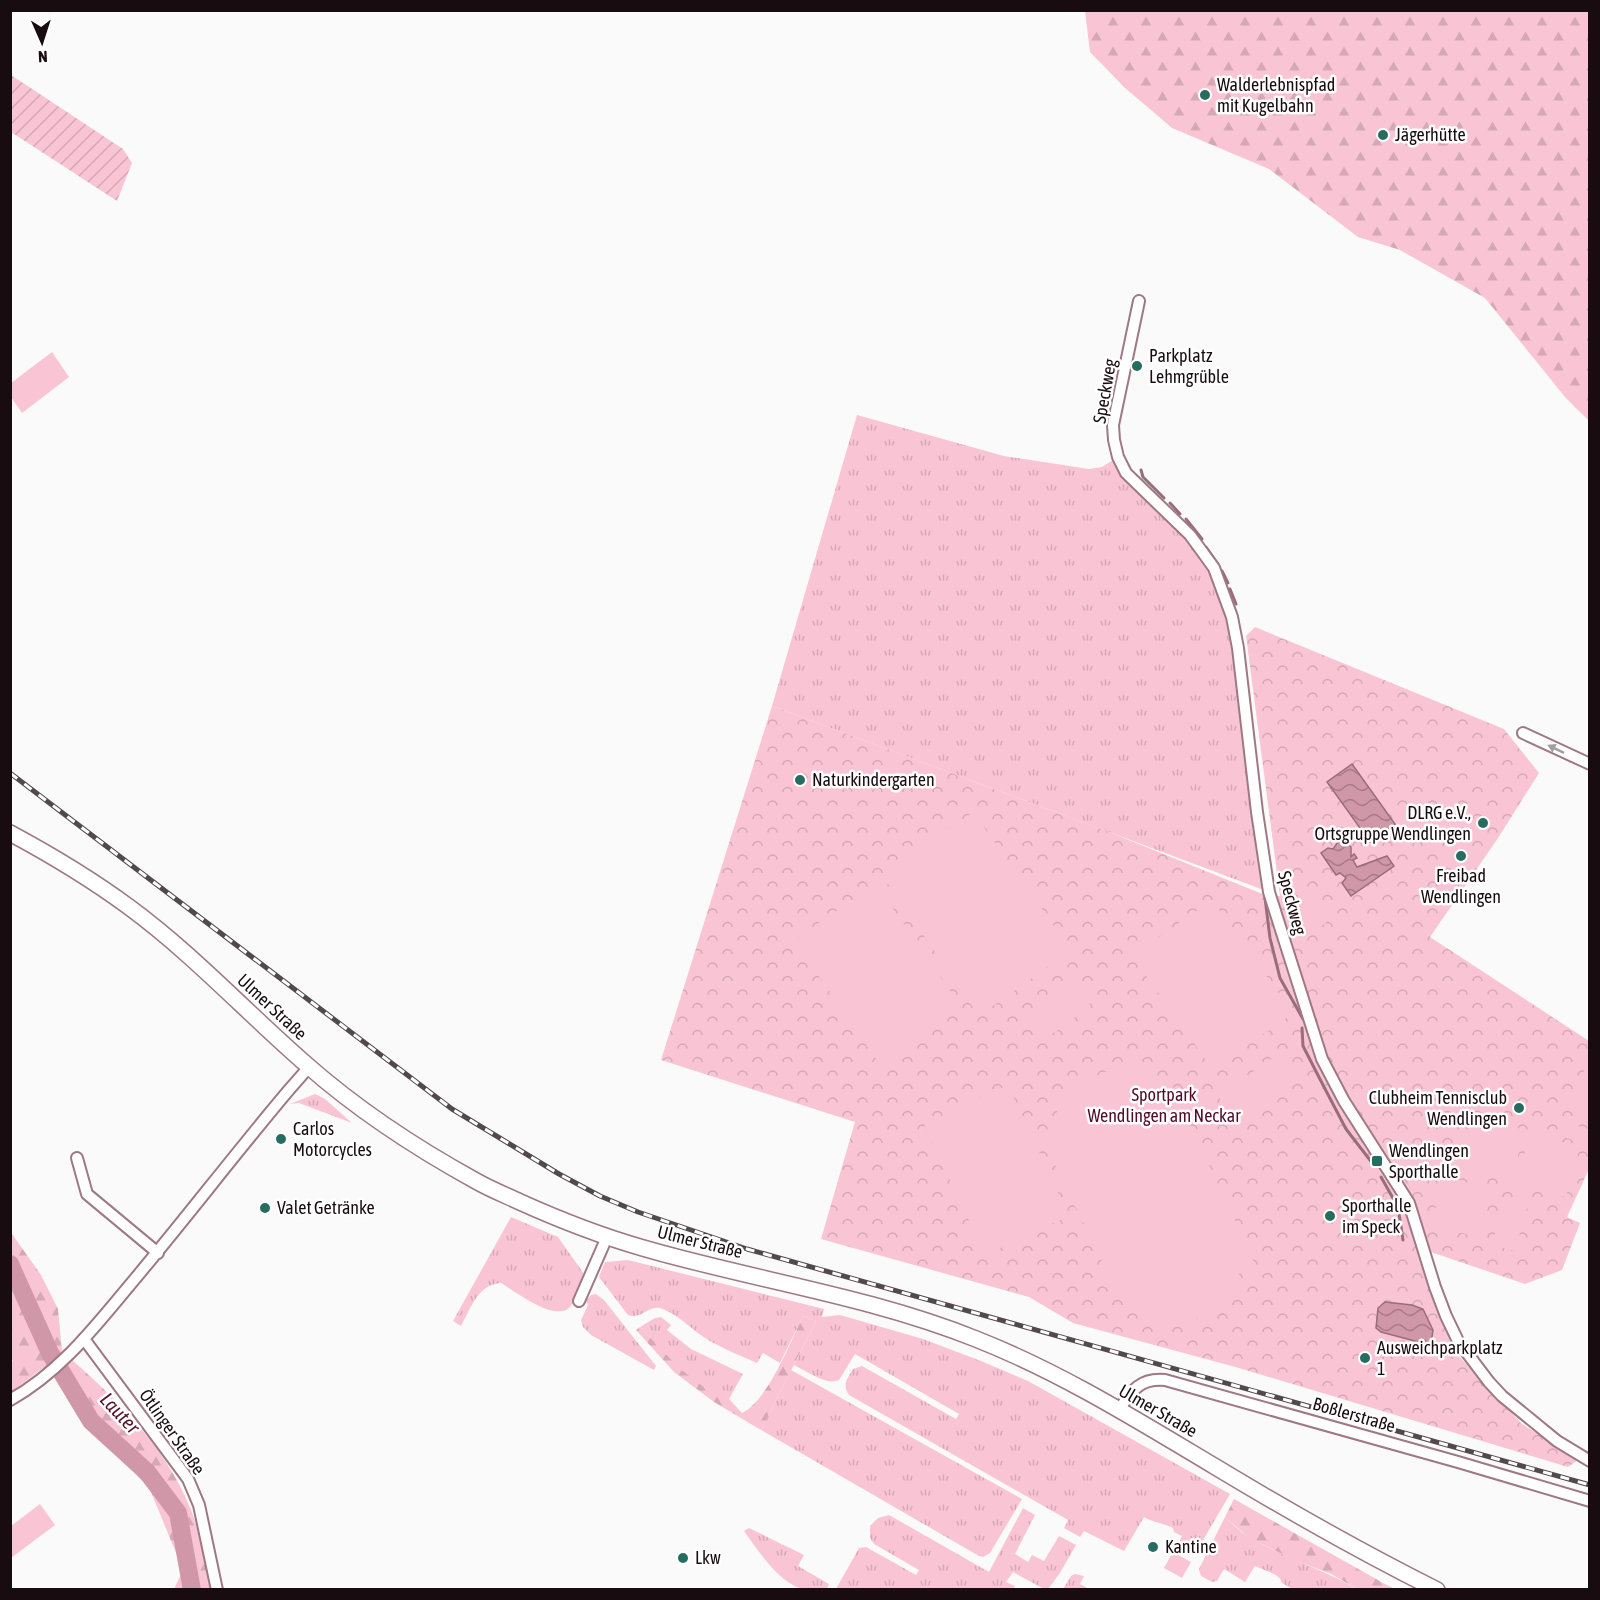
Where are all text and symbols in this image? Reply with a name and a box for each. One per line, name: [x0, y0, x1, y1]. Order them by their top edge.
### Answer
north arrow: [12, 12, 72, 72]
text: N: [38, 48, 48, 66]
place label: Walderlebnispfad mit Kugelbahn: [1217, 74, 1335, 116]
marker: Walderlebnispfad mit Kugelbahn: [1198, 88, 1212, 102]
place label: Jägerhütte: [1395, 124, 1466, 145]
marker: Jägerhütte: [1376, 128, 1390, 142]
place label: Parkplatz Lehmgrüble: [1149, 345, 1229, 387]
street label: Speckweg: [1089, 357, 1121, 425]
marker: Parkplatz Lehmgrüble: [1130, 359, 1144, 373]
one-way arrow: [1547, 745, 1565, 755]
place label: Naturkindergarten: [812, 769, 935, 790]
marker: Naturkindergarten: [793, 773, 807, 787]
place label: DLRG e.V., Ortsgruppe Wendlingen: [1315, 802, 1471, 844]
marker: DLRG e.V., Ortsgruppe Wendlingen: [1476, 816, 1490, 830]
marker: Freibad Wendlingen: [1454, 849, 1468, 863]
place label: Freibad Wendlingen: [1421, 865, 1501, 907]
street label: Speckweg: [1274, 869, 1311, 937]
street label: Ulmer Straße: [233, 969, 311, 1044]
park label: Sportpark Wendlingen am Neckar: [1087, 1084, 1241, 1126]
place label: Clubheim Tennisclub Wendlingen: [1369, 1087, 1507, 1129]
marker: Clubheim Tennisclub Wendlingen: [1512, 1101, 1526, 1115]
place label: Carlos Motorcycles: [293, 1118, 372, 1160]
marker: Carlos Motorcycles: [274, 1132, 288, 1146]
place label: Wendlingen Sporthalle: [1389, 1140, 1469, 1182]
marker: Wendlingen Sporthalle: [1370, 1154, 1384, 1168]
place label: Sporthalle im Speck: [1342, 1195, 1412, 1237]
place label: Valet Getränke: [277, 1197, 375, 1218]
marker: Valet Getränke: [258, 1201, 272, 1215]
marker: Sporthalle im Speck: [1323, 1209, 1337, 1223]
street label: Ulmer Straße: [655, 1221, 745, 1262]
place label: Ausweichparkplatz 1: [1377, 1337, 1503, 1379]
marker: Ausweichparkplatz 1: [1358, 1351, 1372, 1365]
street label: Ulmer Straße: [1115, 1380, 1201, 1441]
street label: Ötlinger Straße: [135, 1385, 210, 1478]
water label: Lauter: [96, 1388, 146, 1439]
street label: Boßlerstraße: [1310, 1393, 1398, 1436]
place label: Kantine: [1165, 1536, 1217, 1557]
marker: Kantine: [1146, 1540, 1160, 1554]
place label: Lkw: [695, 1547, 721, 1568]
marker: Lkw: [676, 1551, 690, 1565]

